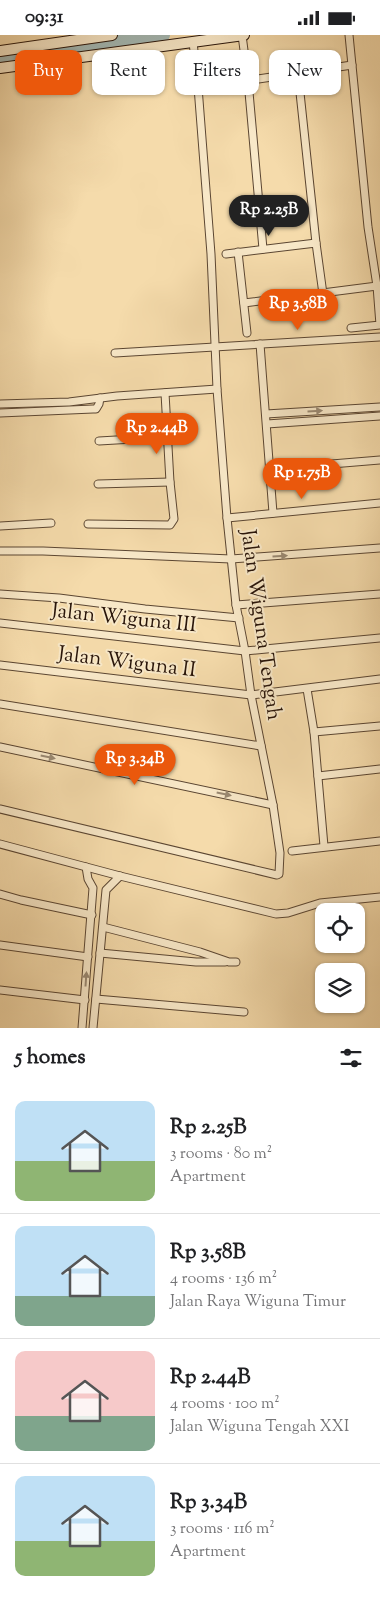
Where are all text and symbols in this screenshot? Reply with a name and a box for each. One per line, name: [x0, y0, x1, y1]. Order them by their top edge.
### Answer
text: 09:31: [25, 4, 63, 31]
chip: Buy: [15, 50, 82, 95]
chip: Rent: [92, 50, 165, 95]
chip: Filters: [175, 50, 259, 95]
chip: New: [269, 50, 341, 95]
pin: Rp 2.25B: [217, 195, 321, 237]
text: Rp 2.25B: [240, 199, 298, 222]
pin: Rp 3.58B: [246, 289, 350, 331]
text: Rp 3.58B: [269, 293, 327, 316]
one-way arrow: [307, 406, 323, 414]
pin: Rp 2.44B: [105, 413, 209, 455]
text: Rp 2.44B: [126, 417, 188, 440]
pin: Rp 1.75B: [250, 457, 354, 500]
text: Rp 1.75B: [274, 462, 330, 485]
street label: Jalan Wiguna Tengah: [232, 527, 288, 722]
one-way arrow: [272, 551, 288, 559]
street label: Jalan Wiguna III: [49, 596, 198, 642]
street label: Jalan Wiguna II: [55, 640, 198, 686]
pin: Rp 3.34B: [83, 743, 187, 786]
text: Rp 3.34B: [106, 748, 164, 771]
one-way arrow: [40, 753, 55, 761]
one-way arrow: [216, 790, 232, 798]
map controls: [315, 903, 365, 1013]
button: locate: [315, 903, 365, 953]
button: layers: [315, 963, 365, 1013]
one-way arrow: [83, 971, 91, 987]
text: 5 homes: [15, 1043, 85, 1073]
icon: filters: [337, 1044, 365, 1072]
text: Rp 2.25B: [170, 1113, 246, 1143]
icon: home: [55, 1121, 115, 1181]
text: 3 rooms · 80 m²: [170, 1143, 272, 1166]
text: Apartment: [170, 1166, 246, 1189]
text: Rp 3.58B: [170, 1238, 246, 1268]
icon: home: [55, 1246, 115, 1306]
text: 4 rooms · 136 m²: [170, 1268, 277, 1291]
text: Jalan Raya Wiguna Timur: [170, 1291, 346, 1314]
text: Rp 2.44B: [170, 1363, 251, 1393]
icon: home: [55, 1371, 115, 1431]
text: 4 rooms · 100 m²: [170, 1393, 280, 1416]
text: Jalan Wiguna Tengah XXI: [170, 1416, 349, 1439]
text: Rp 3.34B: [170, 1488, 247, 1518]
icon: home: [55, 1496, 115, 1556]
text: 3 rooms · 116 m²: [170, 1518, 275, 1541]
text: Apartment: [170, 1541, 246, 1564]

